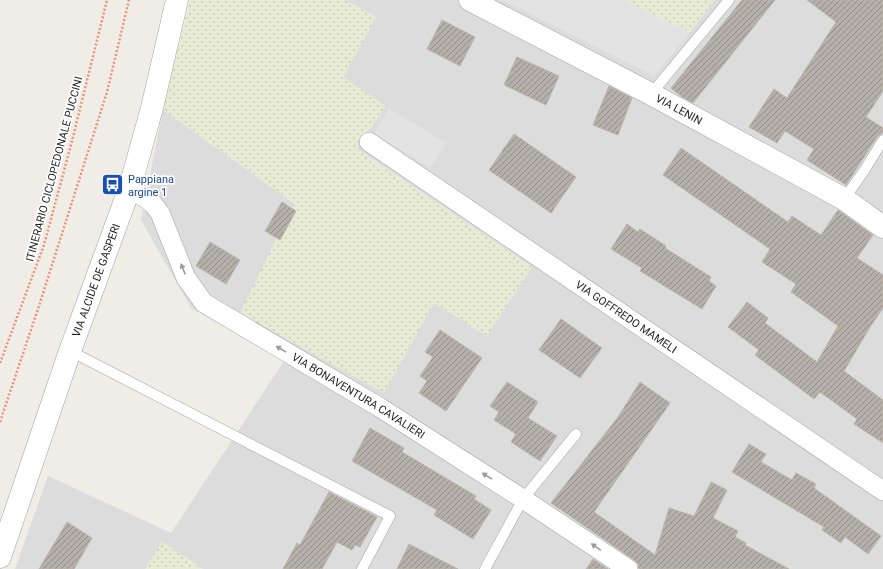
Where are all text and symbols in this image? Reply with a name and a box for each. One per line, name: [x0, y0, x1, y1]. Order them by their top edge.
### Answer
street label: ITINERARIO CICLOPEDONALE PUCCINI: [23, 75, 86, 263]
street label: VIA LENIN: [653, 92, 704, 128]
bus stop icon: Pappiana argine 1: [99, 172, 125, 198]
place label: Pappiana argine 1: [128, 173, 174, 199]
street label: VIA ALCIDE DE GASPERI: [70, 222, 123, 339]
one-way arrow: [179, 263, 185, 275]
street label: VIA GOFFREDO MAMELI: [573, 278, 679, 356]
one-way arrow: [276, 345, 286, 353]
street label: VIA BONAVENTURA CAVALIERI: [289, 351, 427, 442]
one-way arrow: [481, 473, 493, 480]
one-way arrow: [591, 543, 601, 551]

